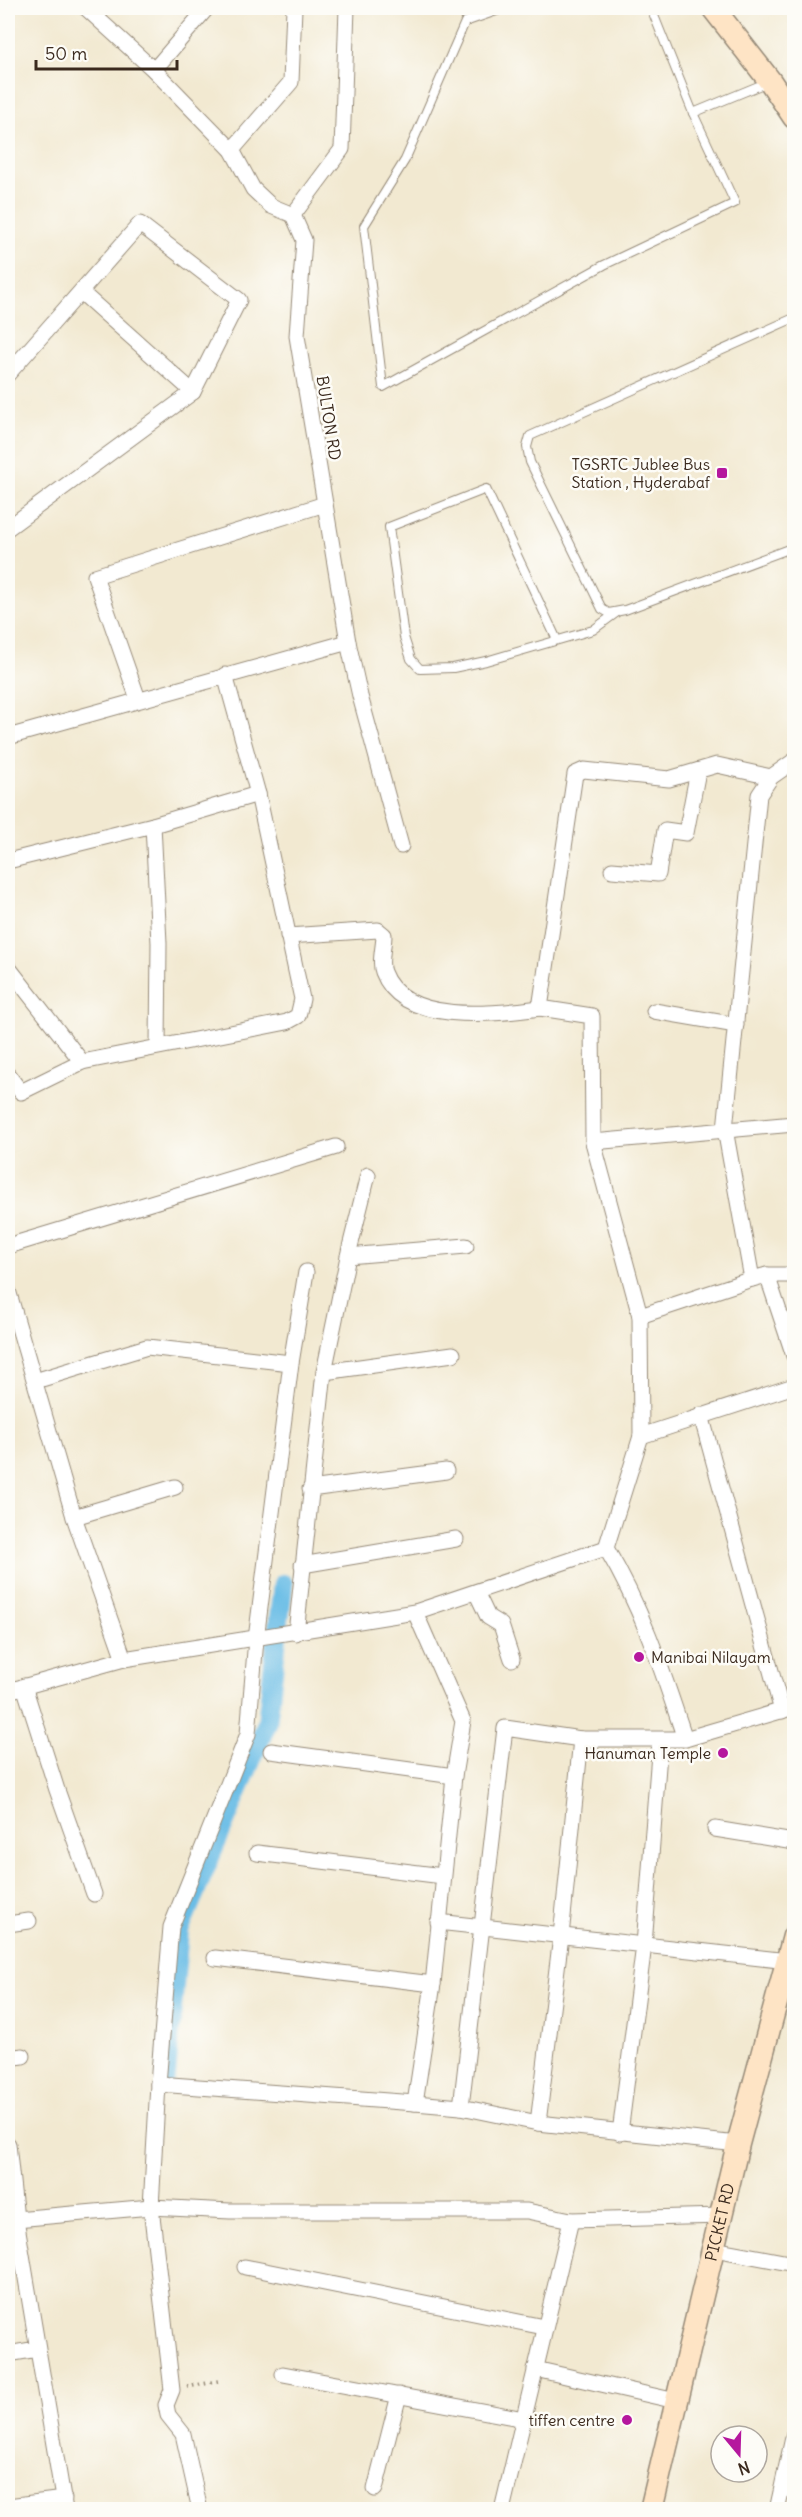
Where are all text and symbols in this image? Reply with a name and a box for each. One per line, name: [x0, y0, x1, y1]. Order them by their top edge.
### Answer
scale bar: [36, 33, 177, 71]
text: 50 m: [45, 42, 87, 65]
street label: BULTON RD: [312, 374, 346, 462]
place label: TGSRTC Jublee Bus Station , Hyderabaf: [571, 454, 711, 492]
marker: TGSRTC Jublee Bus Station , Hyderabaf: [715, 466, 729, 480]
place label: Manibai Nilayam: [651, 1647, 771, 1667]
marker: Manibai Nilayam: [632, 1650, 646, 1664]
place label: Hanuman Temple: [584, 1743, 711, 1763]
marker: Hanuman Temple: [716, 1746, 730, 1760]
street label: PICKET RD: [701, 2181, 738, 2263]
place label: tiffen centre: [529, 2410, 615, 2430]
marker: tiffen centre: [620, 2413, 634, 2427]
north arrow: [709, 2424, 769, 2484]
text: N: [735, 2457, 752, 2479]

